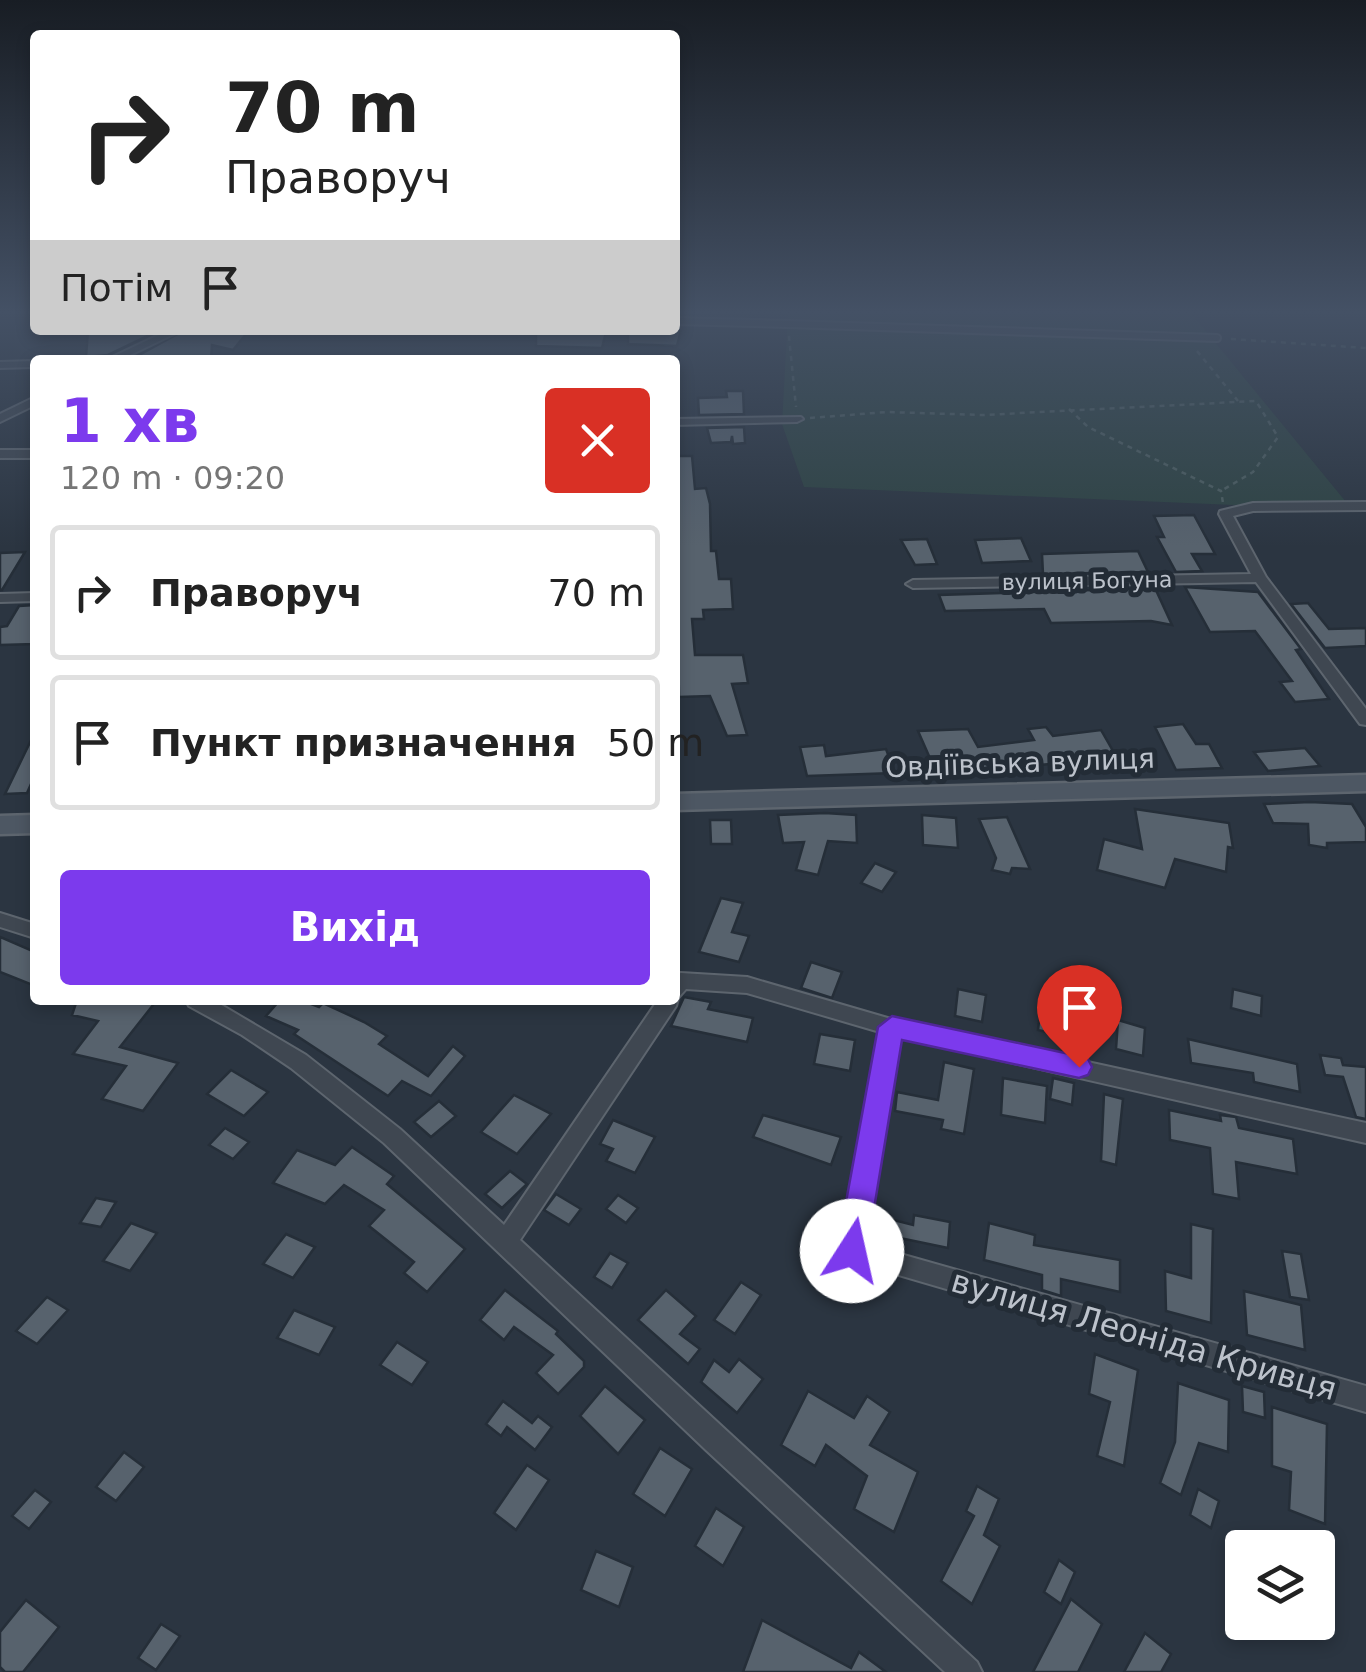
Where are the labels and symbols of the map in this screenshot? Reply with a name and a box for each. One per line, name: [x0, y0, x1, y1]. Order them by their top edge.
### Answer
street label: вулиця Богуна: [1002, 567, 1172, 595]
street label: Овдіївська вулиця: [885, 742, 1155, 784]
pin: [1037, 965, 1122, 1068]
position arrow: [800, 1199, 904, 1303]
street label: вулиця Леоніда Кривця: [947, 1262, 1341, 1408]

